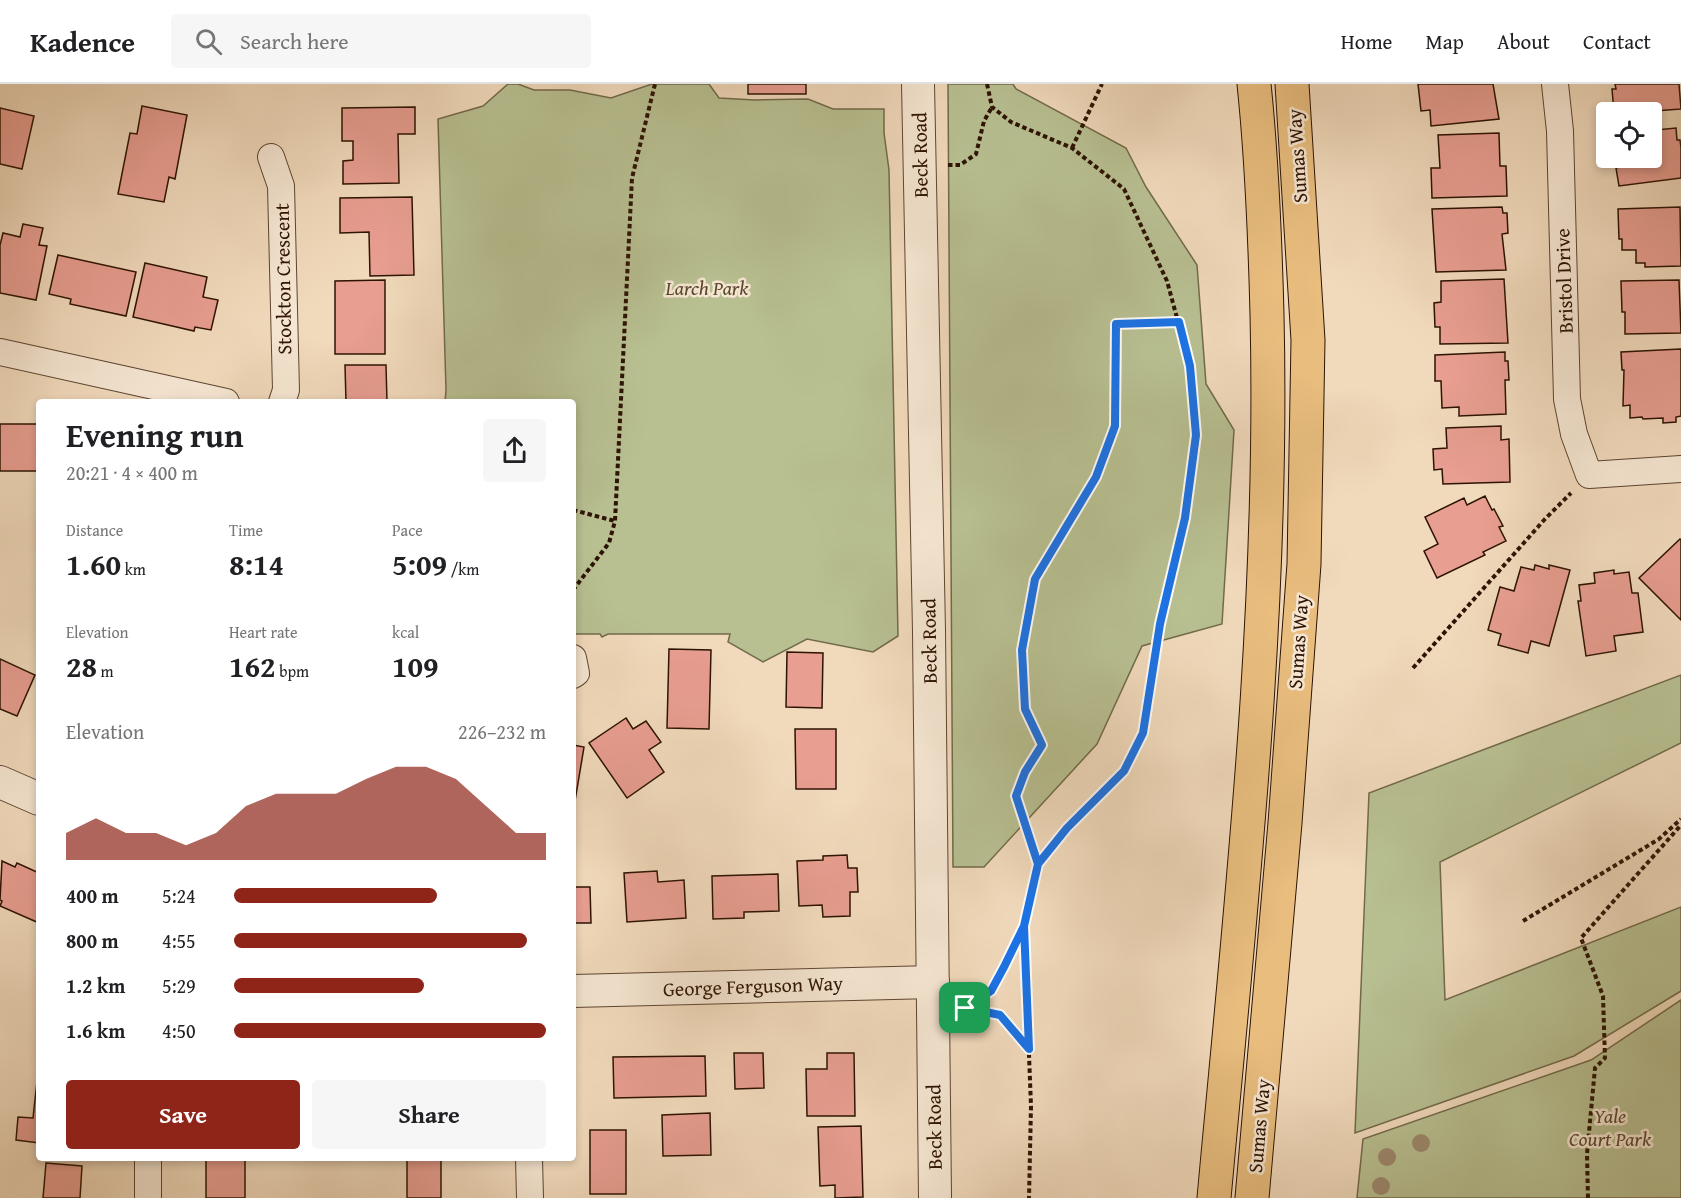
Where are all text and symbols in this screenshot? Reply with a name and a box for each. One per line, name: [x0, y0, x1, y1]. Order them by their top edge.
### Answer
search box: [171, 14, 591, 68]
text: Kadence: [30, 21, 135, 62]
icon: search: [192, 25, 225, 58]
text: Search here: [240, 25, 349, 57]
text: Home: [1341, 26, 1392, 57]
text: Map: [1425, 26, 1464, 57]
text: About: [1497, 26, 1550, 57]
text: Contact: [1583, 26, 1651, 57]
map controls: [1596, 102, 1662, 168]
button: locate: [1596, 102, 1662, 168]
street label: Sumas Way: [1279, 108, 1314, 204]
street label: Beck Road: [904, 112, 935, 198]
street label: Stockton Crescent: [267, 203, 298, 355]
street label: Bristol Drive: [1547, 228, 1580, 334]
park label: Larch Park: [665, 273, 749, 302]
text: Evening run: [66, 411, 243, 459]
button: share: [483, 419, 546, 482]
text: 20:21 · 4 × 400 m: [66, 458, 198, 487]
text: Distance: [66, 518, 123, 542]
text: Time: [229, 518, 263, 542]
text: Pace: [392, 518, 423, 542]
text: 1.60: [66, 542, 121, 586]
text: 8:14: [229, 542, 284, 586]
text: 5:09: [392, 542, 447, 586]
text: km: [121, 557, 146, 581]
text: /km: [447, 557, 479, 581]
street label: Sumas Way: [1280, 594, 1315, 690]
street label: Beck Road: [913, 598, 944, 684]
text: Elevation: [66, 620, 129, 644]
text: Heart rate: [229, 620, 298, 644]
text: kcal: [392, 620, 419, 644]
text: 28: [66, 644, 97, 688]
text: 162: [229, 644, 276, 688]
text: 109: [392, 644, 439, 688]
text: m: [97, 659, 114, 683]
text: bpm: [276, 659, 309, 683]
text: Elevation: [66, 717, 144, 746]
text: 226–232 m: [458, 717, 546, 746]
text: 400 m: [66, 881, 119, 910]
text: 5:24: [162, 881, 196, 910]
text: 800 m: [66, 926, 119, 955]
text: 4:55: [162, 926, 196, 955]
street label: George Ferguson Way: [662, 968, 844, 1003]
text: 1.2 km: [66, 971, 125, 1000]
text: 5:29: [162, 971, 196, 1000]
pin: [939, 982, 990, 1033]
icon: arrive: [948, 991, 981, 1024]
text: 1.6 km: [66, 1016, 125, 1045]
text: 4:50: [162, 1016, 196, 1045]
street label: Sumas Way: [1240, 1078, 1277, 1174]
button: Save: [66, 1080, 300, 1149]
button: Share: [312, 1080, 546, 1149]
street label: Beck Road: [918, 1084, 949, 1170]
park label: Yale Court Park: [1569, 1101, 1652, 1153]

